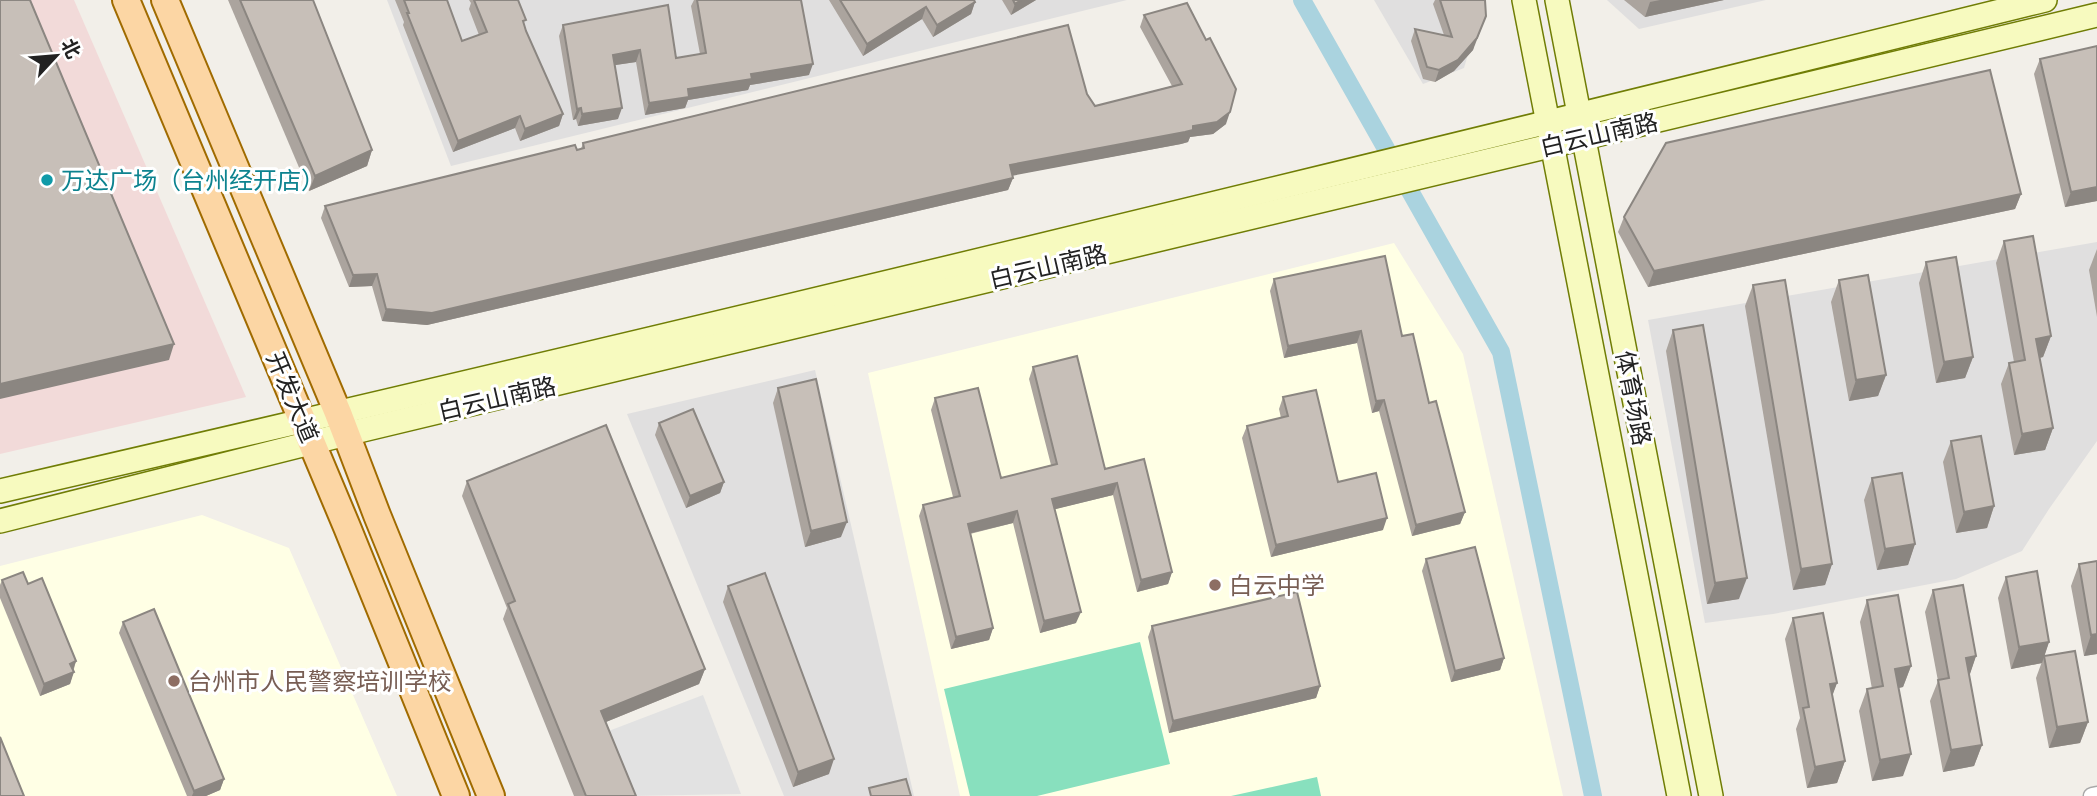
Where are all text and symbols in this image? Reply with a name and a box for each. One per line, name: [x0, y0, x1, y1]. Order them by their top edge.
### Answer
north arrow: [21, 21, 91, 91]
text: 北: [55, 33, 89, 63]
street label: 白云山南路: [1536, 103, 1662, 165]
place label: 万达广场（台州经开店）: [61, 162, 325, 198]
marker: 万达广场（台州经开店）: [39, 172, 55, 188]
street label: 白云山南路: [985, 235, 1111, 297]
street label: 开发大道: [258, 346, 328, 448]
street label: 体育场路: [1607, 347, 1661, 449]
street label: 白云山南路: [434, 367, 560, 429]
place label: 白云中学: [1229, 567, 1325, 603]
marker: 白云中学: [1207, 577, 1223, 593]
place label: 台州市人民警察培训学校: [188, 663, 452, 699]
marker: 台州市人民警察培训学校: [166, 673, 182, 689]

